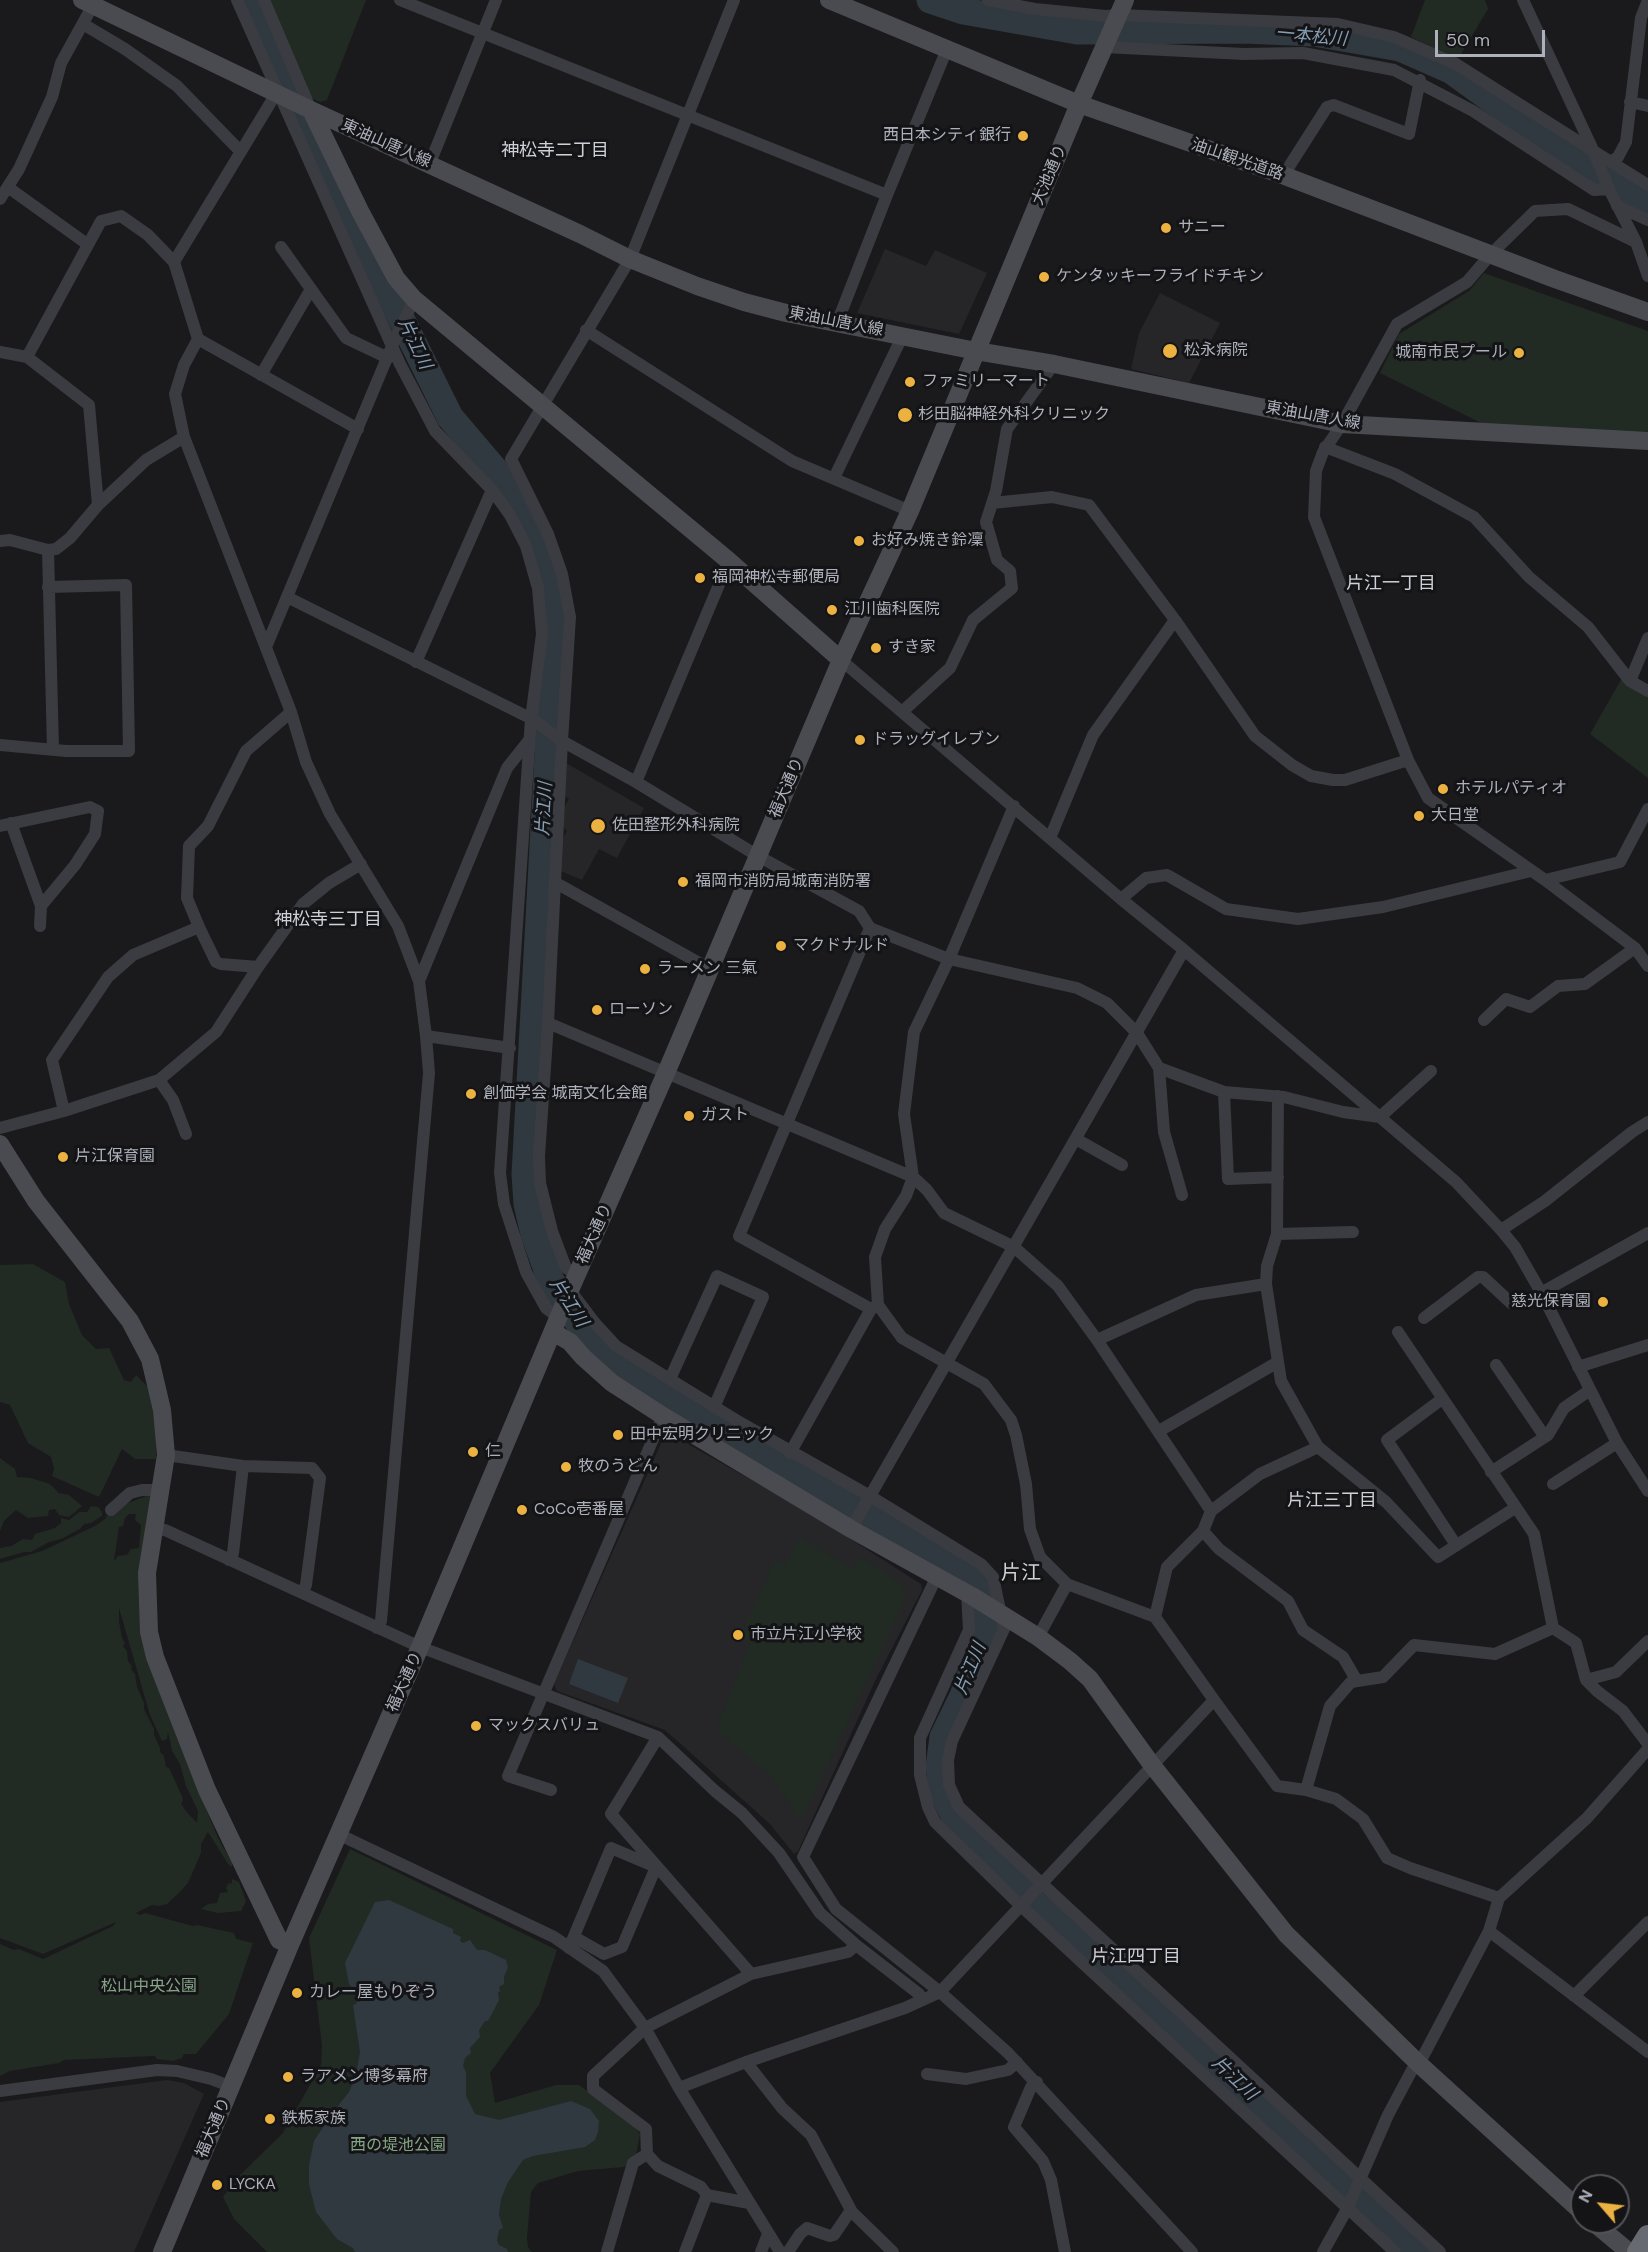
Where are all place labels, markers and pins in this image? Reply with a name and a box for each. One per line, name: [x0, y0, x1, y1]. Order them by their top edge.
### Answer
place label: 西日本シティ銀行: [883, 126, 1011, 146]
marker: 西日本シティ銀行: [1016, 129, 1030, 143]
place label: サニー: [1178, 218, 1226, 238]
marker: サニー: [1159, 221, 1173, 235]
place label: ケンタッキーフライドチキン: [1056, 267, 1264, 287]
marker: ケンタッキーフライドチキン: [1037, 270, 1051, 284]
place label: 松永病院: [1184, 341, 1248, 361]
marker: 松永病院: [1161, 342, 1179, 360]
place label: 城南市民プール: [1395, 343, 1507, 363]
marker: 城南市民プール: [1512, 346, 1526, 360]
place label: ファミリーマート: [922, 372, 1050, 392]
marker: ファミリーマート: [903, 375, 917, 389]
place label: 杉田脳神経外科クリニック: [918, 405, 1110, 425]
marker: 杉田脳神経外科クリニック: [896, 406, 914, 424]
place label: お好み焼き鈴凜: [871, 531, 983, 551]
marker: お好み焼き鈴凜: [852, 534, 866, 548]
place label: 福岡神松寺郵便局: [712, 568, 840, 588]
marker: 福岡神松寺郵便局: [693, 571, 707, 585]
place label: 江川歯科医院: [844, 600, 940, 620]
marker: 江川歯科医院: [825, 603, 839, 617]
place label: すき家: [888, 638, 936, 658]
marker: すき家: [869, 641, 883, 655]
place label: ドラッグイレブン: [872, 730, 1000, 750]
marker: ドラッグイレブン: [853, 733, 867, 747]
place label: ホテルパティオ: [1455, 779, 1567, 799]
marker: ホテルパティオ: [1436, 782, 1450, 796]
place label: 大日堂: [1431, 806, 1479, 826]
marker: 大日堂: [1412, 809, 1426, 823]
place label: 佐田整形外科病院: [612, 816, 740, 836]
marker: 佐田整形外科病院: [589, 817, 607, 835]
place label: 福岡市消防局城南消防署: [695, 872, 871, 892]
marker: 福岡市消防局城南消防署: [676, 875, 690, 889]
place label: マクドナルド: [793, 936, 889, 956]
marker: マクドナルド: [774, 939, 788, 953]
place label: ラーメン 三氣: [657, 959, 757, 979]
marker: ラーメン 三氣: [638, 962, 652, 976]
place label: ローソン: [609, 1000, 673, 1020]
marker: ローソン: [590, 1003, 604, 1017]
place label: 創価学会 城南文化会館: [483, 1084, 647, 1104]
marker: 創価学会 城南文化会館: [464, 1087, 478, 1101]
place label: ガスト: [701, 1106, 749, 1126]
marker: ガスト: [682, 1109, 696, 1123]
place label: 片江保育園: [75, 1147, 155, 1167]
marker: 片江保育園: [56, 1150, 70, 1164]
place label: 慈光保育園: [1511, 1292, 1591, 1312]
marker: 慈光保育園: [1596, 1295, 1610, 1309]
place label: 田中宏明クリニック: [630, 1425, 774, 1445]
marker: 田中宏明クリニック: [611, 1428, 625, 1442]
place label: 仁: [485, 1442, 501, 1462]
marker: 仁: [466, 1445, 480, 1459]
place label: 牧のうどん: [578, 1457, 658, 1477]
marker: 牧のうどん: [559, 1460, 573, 1474]
place label: CoCo壱番屋: [534, 1500, 624, 1520]
marker: CoCo壱番屋: [515, 1503, 529, 1517]
place label: 市立片江小学校: [750, 1625, 862, 1645]
marker: 市立片江小学校: [731, 1628, 745, 1642]
place label: マックスバリュ: [488, 1716, 600, 1736]
marker: マックスバリュ: [469, 1719, 483, 1733]
place label: カレー屋もりぞう: [309, 1983, 437, 2003]
marker: カレー屋もりぞう: [290, 1986, 304, 2000]
place label: ラアメン博多幕府: [300, 2067, 428, 2087]
marker: ラアメン博多幕府: [281, 2070, 295, 2084]
place label: 鉄板家族: [282, 2109, 346, 2129]
marker: 鉄板家族: [263, 2112, 277, 2126]
place label: LYCKA: [229, 2175, 276, 2195]
marker: LYCKA: [210, 2178, 224, 2192]

